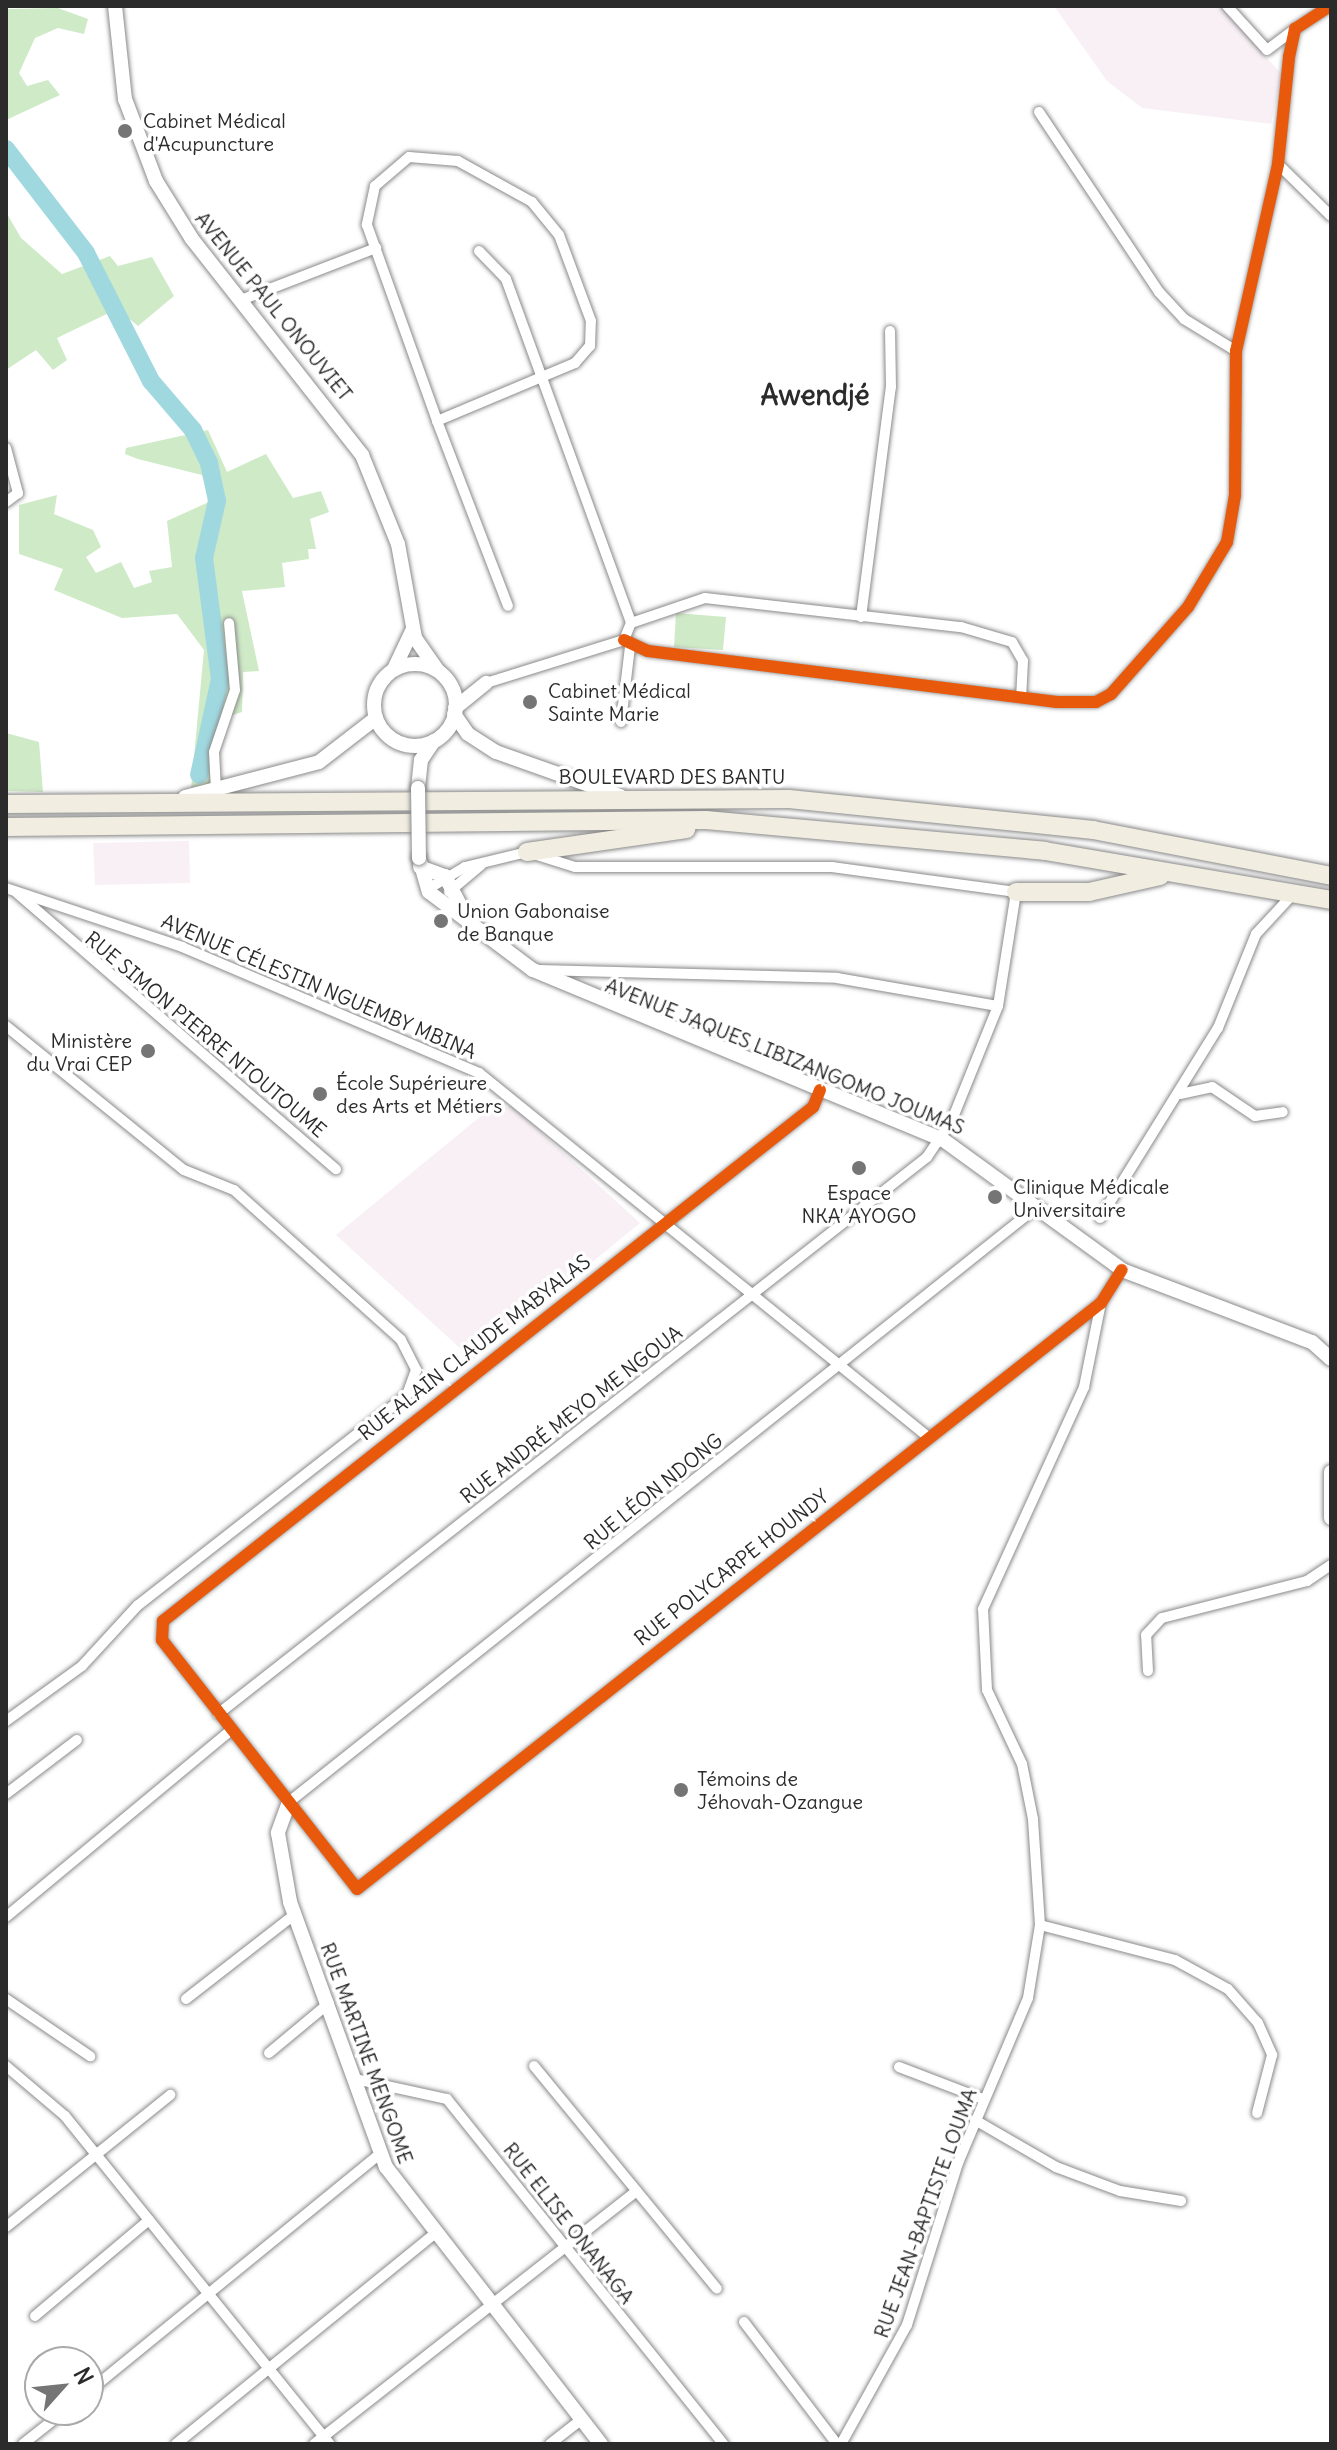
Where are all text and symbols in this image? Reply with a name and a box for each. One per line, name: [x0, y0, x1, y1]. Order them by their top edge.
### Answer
place label: Cabinet Médical d'Acupuncture: [143, 108, 286, 155]
marker: Cabinet Médical d'Acupuncture: [114, 120, 136, 142]
street label: AVENUE PAUL ONOUVIET: [190, 207, 358, 405]
district label: Awendjé: [760, 378, 870, 412]
place label: Cabinet Médical Sainte Marie: [548, 678, 691, 725]
marker: Cabinet Médical Sainte Marie: [519, 691, 541, 713]
street label: BOULEVARD DES BANTU: [559, 764, 785, 788]
place label: Union Gabonaise de Banque: [457, 898, 610, 945]
street label: AVENUE CÉLESTIN NGUEMBY MBINA: [158, 909, 480, 1063]
marker: Union Gabonaise de Banque: [432, 912, 450, 930]
street label: RUE SIMON PIERRE NTOUTOUME: [81, 926, 331, 1142]
street label: AVENUE JAQUES LIBIZANGOMO JOUMAS: [602, 973, 968, 1139]
place label: Ministère du Vrai CEP: [27, 1028, 132, 1075]
marker: Ministère du Vrai CEP: [139, 1042, 157, 1060]
place label: École Supérieure des Arts et Métiers: [336, 1070, 502, 1117]
marker: École Supérieure des Arts et Métiers: [311, 1085, 329, 1103]
marker: Espace NKA' AYOGO: [850, 1159, 868, 1177]
place label: Clinique Médicale Universitaire: [1013, 1174, 1169, 1221]
place label: Espace NKA' AYOGO: [801, 1180, 917, 1227]
marker: Clinique Médicale Universitaire: [984, 1186, 1006, 1208]
street label: RUE ALAIN CLAUDE MABYALAS: [353, 1249, 595, 1445]
street label: RUE ANDRÉ MEYO ME NGOUA: [455, 1320, 687, 1508]
street label: RUE LÉON NDONG: [579, 1428, 727, 1554]
street label: RUE POLYCARPE HOUNDY: [629, 1484, 833, 1650]
place label: Témoins de Jéhovah-Ozangue: [697, 1766, 863, 1813]
marker: Témoins de Jéhovah-Ozangue: [672, 1781, 690, 1799]
street label: RUE MARTINE MENGOME: [316, 1939, 418, 2167]
street label: RUE JEAN-BAPTISTE LOUMA: [869, 2085, 981, 2341]
street label: RUE ELISE ONANAGA: [499, 2138, 639, 2308]
north arrow: [24, 2346, 104, 2426]
text: N: [68, 2363, 100, 2389]

